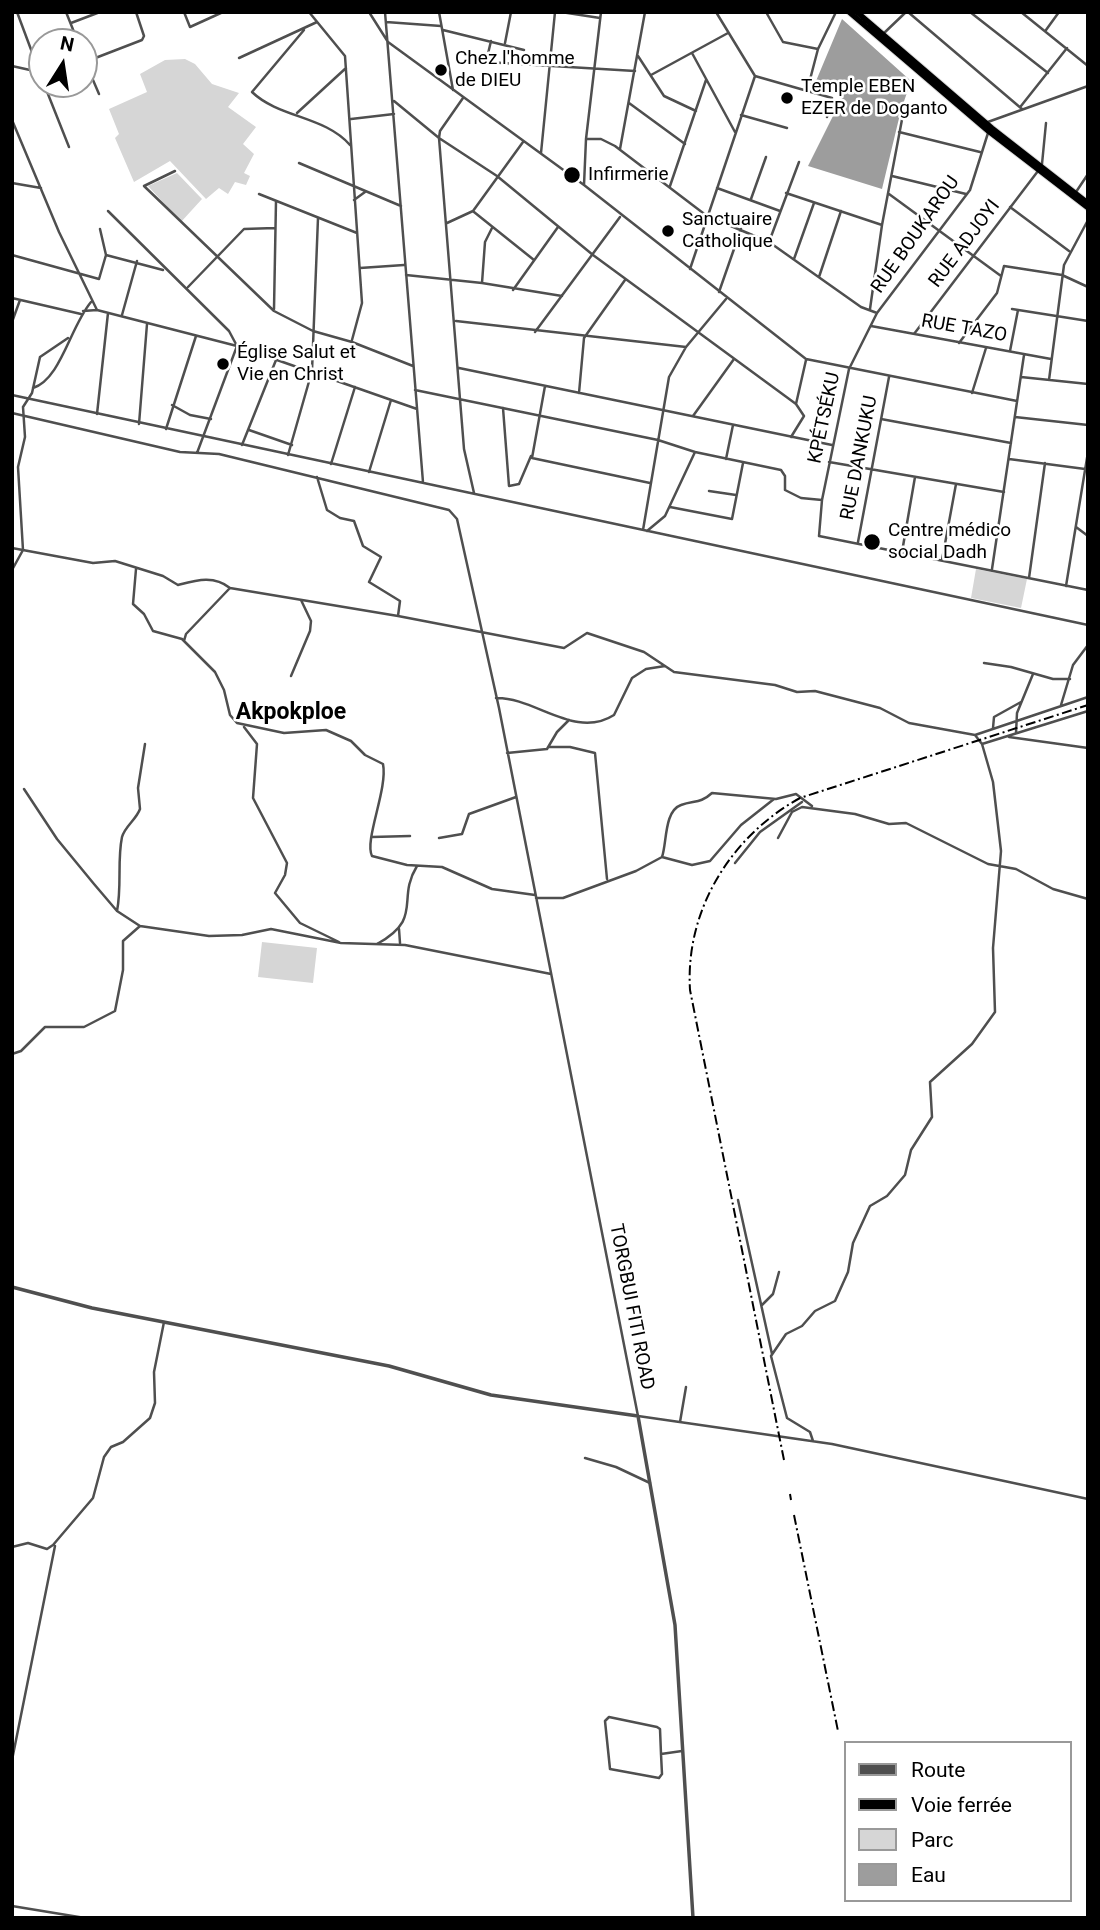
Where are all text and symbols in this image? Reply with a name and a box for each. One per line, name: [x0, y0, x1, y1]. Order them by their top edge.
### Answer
north arrow: [28, 28, 98, 98]
text: N: [58, 31, 76, 57]
place label: Chez l'homme de DIEU: [455, 48, 575, 92]
marker: Chez l'homme de DIEU: [433, 62, 449, 78]
place label: Temple EBEN EZER de Doganto: [801, 76, 948, 120]
marker: Temple EBEN EZER de Doganto: [779, 90, 795, 106]
place label: Infirmerie: [588, 164, 668, 186]
marker: Infirmerie: [562, 165, 582, 185]
street label: RUE BOUKAROU: [867, 172, 965, 298]
street label: RUE ADJOYI: [925, 196, 1005, 292]
place label: Sanctuaire Catholique: [682, 209, 773, 253]
marker: Sanctuaire Catholique: [660, 223, 676, 239]
street label: RUE TAZO: [919, 310, 1009, 348]
place label: Église Salut et Vie en Christ: [237, 342, 356, 386]
marker: Église Salut et Vie en Christ: [215, 356, 231, 372]
street label: KPÉTSÉKU: [804, 370, 846, 466]
street label: RUE DANKUKU: [837, 394, 883, 522]
place label: Centre médico social Dadh: [888, 520, 1011, 564]
marker: Centre médico social Dadh: [862, 532, 882, 552]
district label: Akpokploe: [236, 699, 346, 727]
street label: TORGBUI FITI ROAD: [604, 1222, 658, 1392]
legend: [844, 1741, 1072, 1902]
text: Route: [911, 1758, 966, 1782]
text: Voie ferrée: [911, 1793, 1012, 1817]
text: Parc: [911, 1828, 953, 1852]
text: Eau: [911, 1863, 946, 1887]

